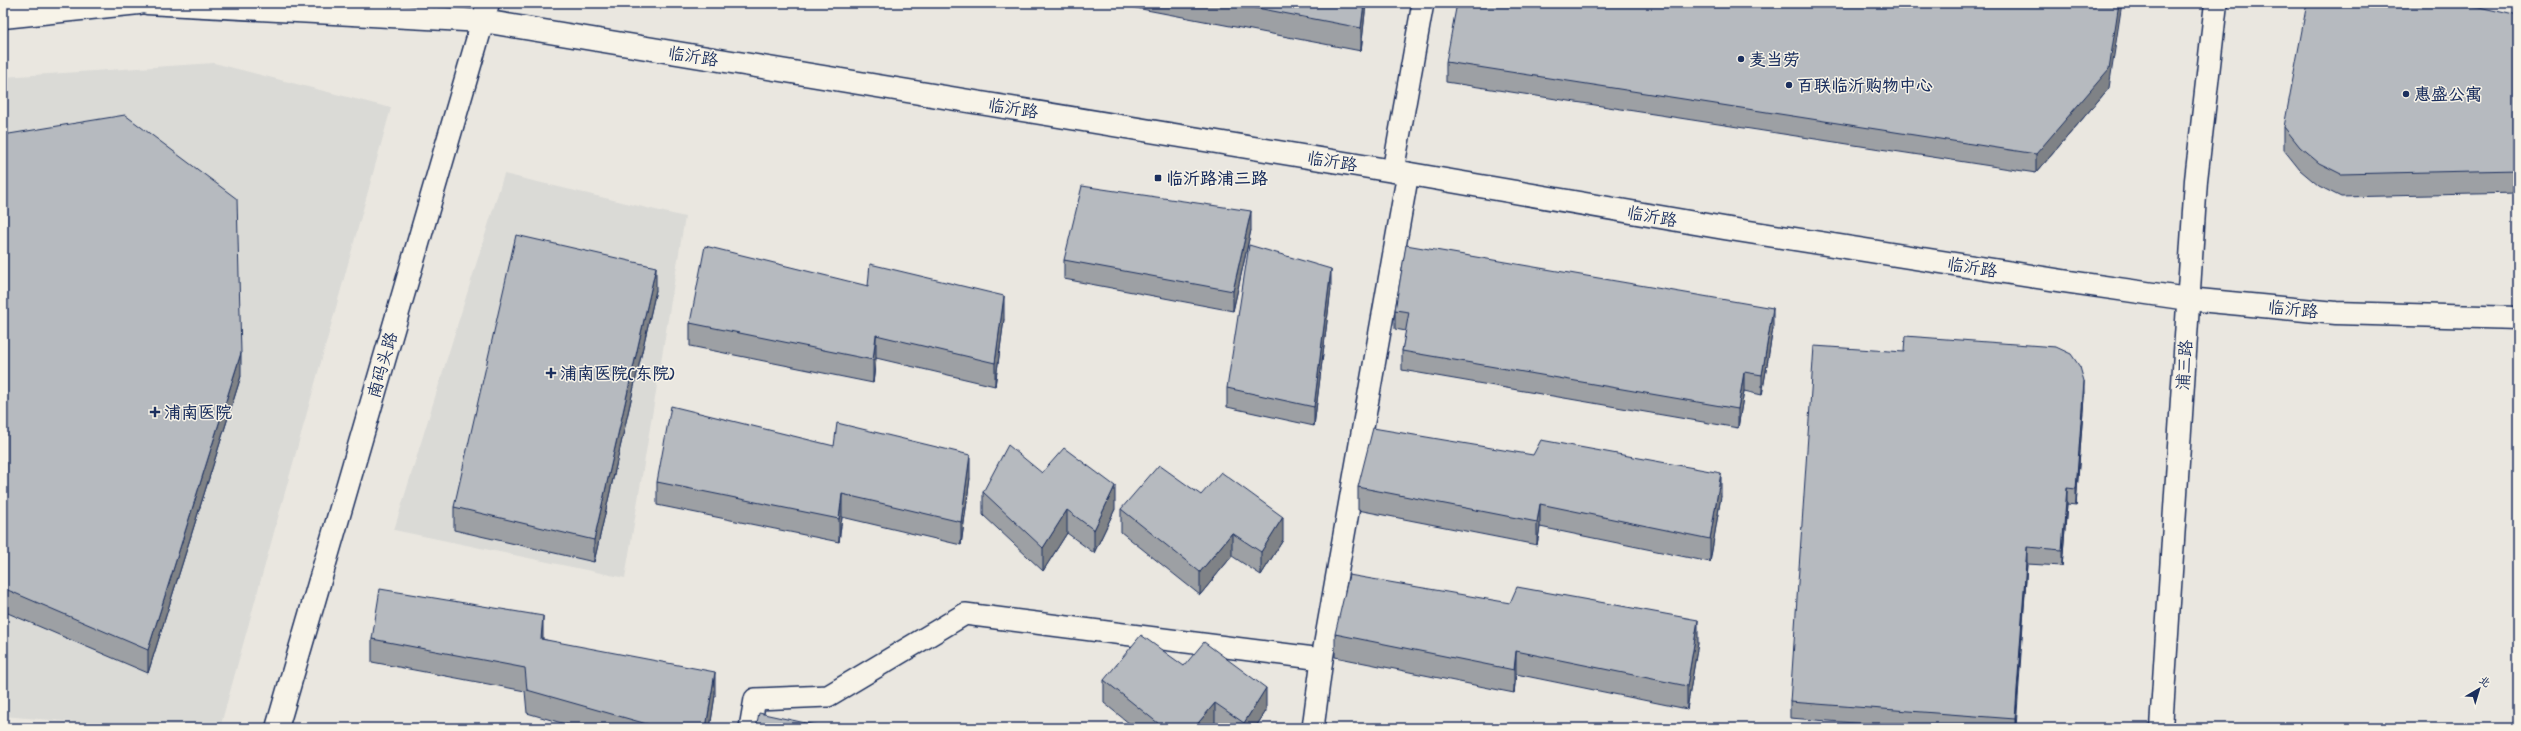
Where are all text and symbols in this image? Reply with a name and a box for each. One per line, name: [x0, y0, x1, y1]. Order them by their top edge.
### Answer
street label: 临沂路: [666, 41, 720, 74]
place label: 麦当劳: [1749, 48, 1800, 73]
marker: 麦当劳: [1736, 54, 1746, 64]
place label: 百联临沂购物中心: [1797, 74, 1933, 99]
marker: 百联临沂购物中心: [1784, 80, 1794, 90]
place label: 惠盛公寓: [2414, 83, 2482, 108]
marker: 惠盛公寓: [2401, 89, 2411, 99]
street label: 临沂路: [986, 93, 1040, 126]
street label: 临沂路: [1305, 146, 1359, 179]
place label: 临沂路浦三路: [1166, 167, 1268, 192]
marker: 临沂路浦三路: [1153, 173, 1163, 183]
street label: 临沂路: [1624, 201, 1679, 234]
street label: 临沂路: [1945, 252, 1999, 285]
street label: 临沂路: [2266, 295, 2320, 326]
street label: 南码头路: [362, 329, 405, 402]
street label: 浦三路: [2171, 339, 2200, 391]
place label: 浦南医院(东院): [560, 362, 674, 387]
marker: 浦南医院(东院): [545, 367, 557, 379]
place label: 浦南医院: [164, 401, 232, 426]
marker: 浦南医院: [149, 406, 161, 418]
north arrow: [2459, 669, 2499, 709]
text: 北: [2475, 672, 2494, 692]

